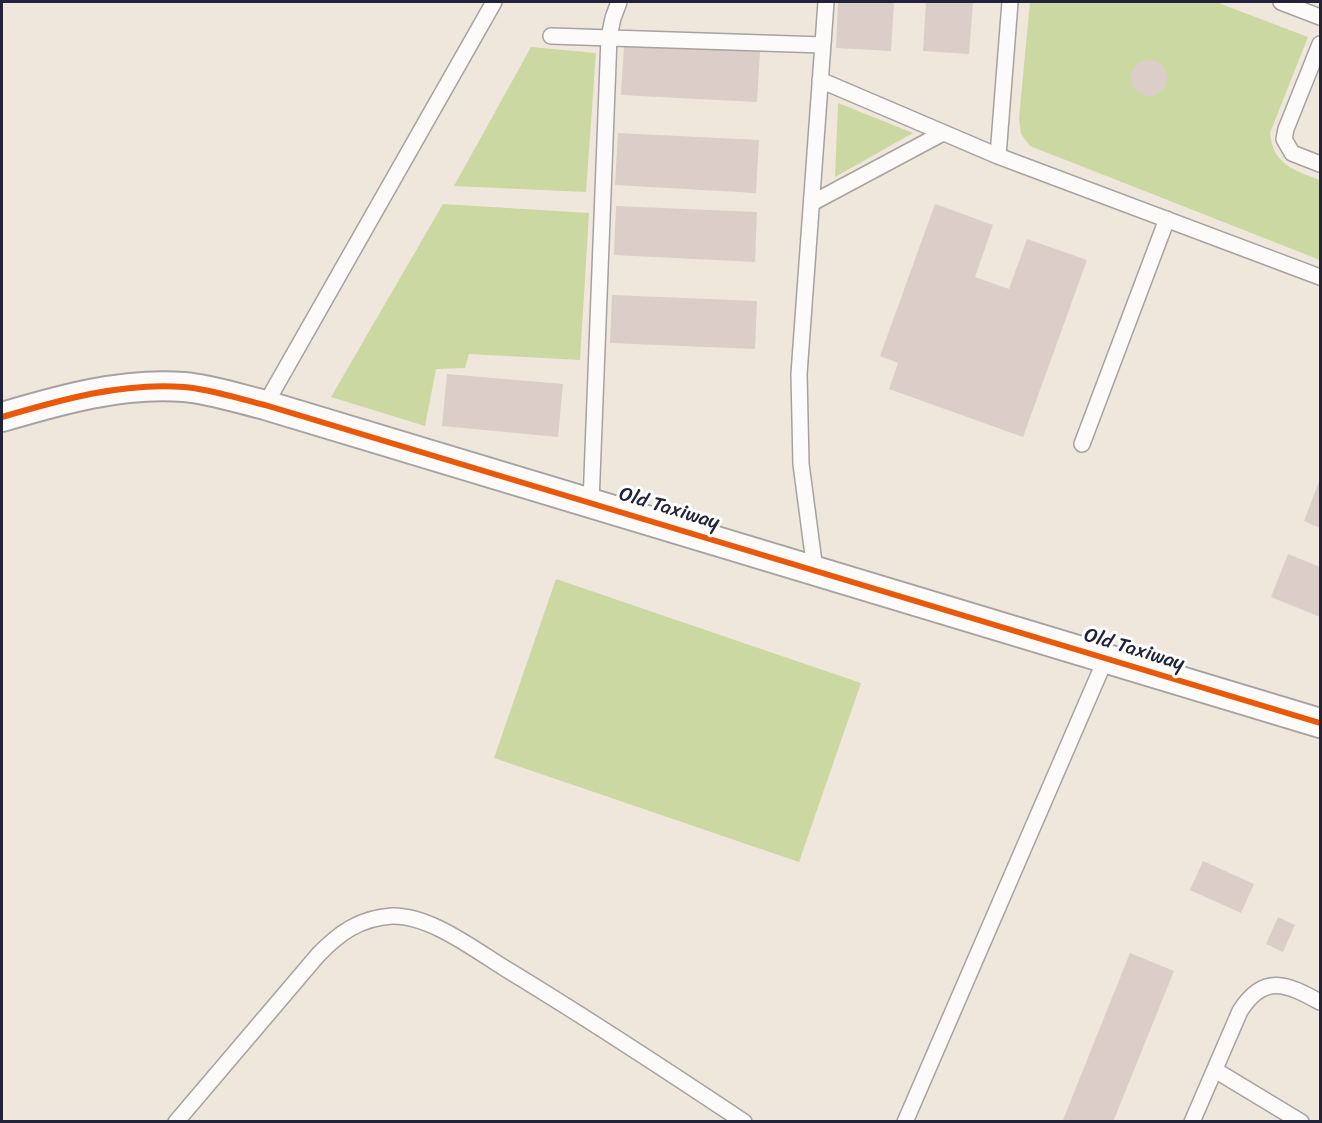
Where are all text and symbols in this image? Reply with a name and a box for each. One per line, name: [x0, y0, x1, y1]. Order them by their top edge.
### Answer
street label: Old Taxiway: [616, 482, 722, 536]
street label: Old Taxiway: [1081, 623, 1187, 677]

